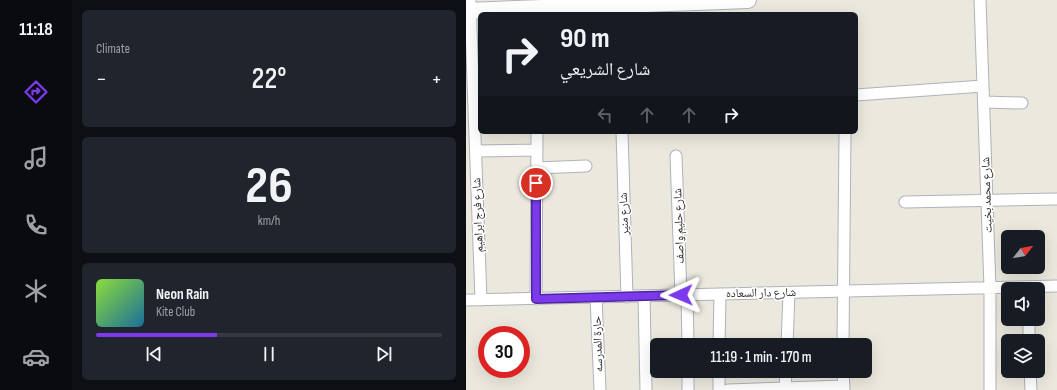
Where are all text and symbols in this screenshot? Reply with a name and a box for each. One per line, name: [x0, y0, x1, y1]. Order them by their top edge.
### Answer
text: 11:18: [19, 19, 53, 40]
text: 90 m: [560, 22, 610, 55]
icon: right: [494, 28, 546, 80]
text: Climate: [96, 41, 130, 57]
text: شارع الشريعي: [560, 59, 650, 80]
text: 22°: [252, 61, 286, 97]
text: −: [96, 66, 107, 93]
text: +: [431, 66, 442, 93]
icon: directions: [22, 78, 50, 106]
icon: left: [594, 104, 616, 126]
icon: ahead: [636, 104, 658, 126]
icon: ahead: [678, 104, 700, 126]
icon: right: [720, 104, 742, 126]
icon: music: [22, 144, 50, 172]
text: 26: [245, 155, 293, 218]
street label: شارع محمد بخيت: [978, 157, 996, 233]
pin: [519, 166, 553, 200]
icon: arrive: [525, 172, 547, 194]
street label: شارع فرج ابراهيم: [469, 177, 487, 253]
street label: شارع حليم واصف: [670, 188, 688, 264]
street label: شارع منير: [616, 192, 632, 237]
icon: phone: [22, 211, 50, 239]
text: km/h: [258, 213, 280, 229]
north arrow: [1001, 230, 1045, 274]
map controls: [1001, 230, 1045, 378]
position arrow: [660, 274, 702, 316]
icon: climate: [22, 277, 50, 305]
button: sound: [1001, 282, 1045, 326]
text: Neon Rain: [156, 285, 209, 304]
street label: شارع دار السعاده: [726, 285, 796, 301]
text: Kite Club: [156, 304, 195, 320]
street label: حارة المدرسه: [590, 315, 606, 372]
speed limit sign: 30: [478, 326, 530, 378]
button: layers: [1001, 334, 1045, 378]
icon: car: [22, 343, 50, 371]
icon: previous: [143, 343, 165, 365]
icon: pause: [258, 343, 280, 365]
icon: next: [373, 343, 395, 365]
text: 11:19 · 1 min · 170 m: [710, 348, 812, 367]

